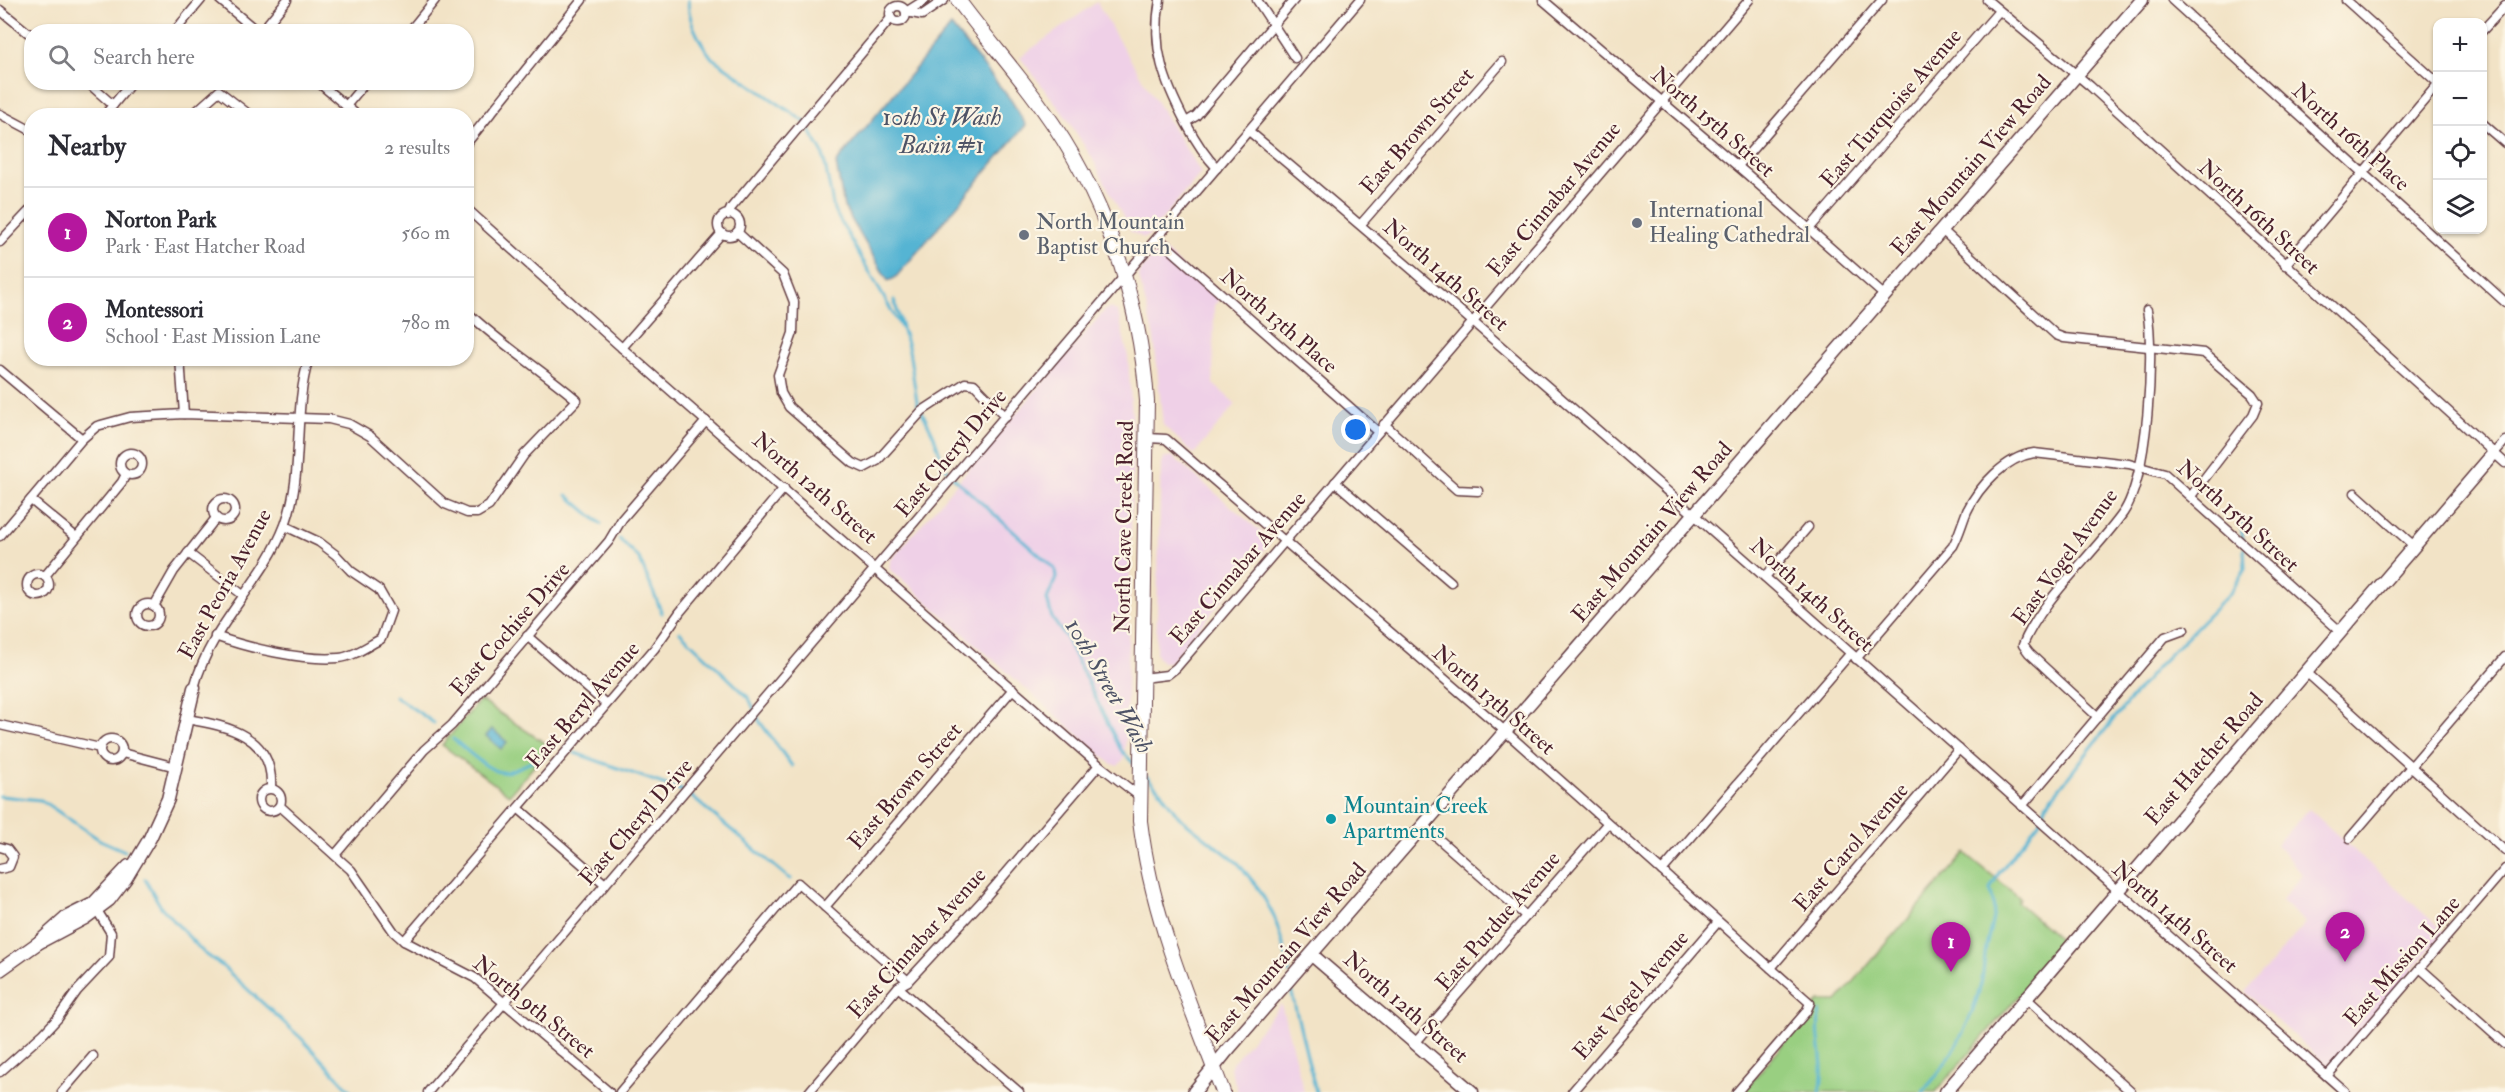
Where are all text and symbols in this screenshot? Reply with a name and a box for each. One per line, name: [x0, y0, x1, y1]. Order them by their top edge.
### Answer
map controls: [2433, 18, 2487, 234]
button: +: [2433, 18, 2487, 72]
street label: East Turquoise Avenue: [1814, 23, 1968, 193]
search box: [24, 24, 474, 90]
icon: search: [45, 41, 78, 74]
text: Search here: [93, 43, 195, 71]
street label: North 15th Street: [1645, 61, 1781, 183]
street label: East Brown Street: [1354, 62, 1480, 200]
street label: East Mountain View Road: [1885, 69, 2057, 261]
button: −: [2433, 72, 2487, 126]
street label: North 16th Place: [2286, 77, 2416, 197]
water label: 10th St Wash Basin #1: [883, 102, 1002, 161]
street label: East Cinnabar Avenue: [1481, 116, 1627, 282]
button: locate: [2433, 126, 2487, 180]
text: Nearby: [48, 131, 126, 163]
text: 2 results: [384, 135, 450, 160]
street label: North 16th Street: [2192, 153, 2326, 281]
button: layers: [2433, 180, 2487, 234]
place label: International Healing Cathedral: [1649, 196, 1810, 249]
text: Norton Park: [105, 206, 217, 234]
place label: North Mountain Baptist Church: [1036, 208, 1185, 262]
street label: North 14th Street: [1377, 213, 1515, 337]
marker: International Healing Cathedral: [1630, 216, 1644, 230]
text: 1: [64, 220, 71, 245]
text: 560 m: [401, 220, 450, 245]
marker: North Mountain Baptist Church: [1017, 228, 1031, 242]
text: Park · East Hatcher Road: [105, 234, 305, 259]
street label: North 13th Place: [1215, 262, 1343, 380]
text: Montessori: [105, 296, 204, 324]
text: 2: [62, 310, 73, 335]
text: 780 m: [401, 310, 450, 335]
text: School · East Mission Lane: [105, 324, 321, 349]
street label: East Cheryl Drive: [889, 383, 1013, 523]
your location: [1341, 415, 1370, 444]
street label: North Cave Creek Road: [1108, 420, 1140, 634]
street label: North 12th Street: [747, 426, 883, 550]
street label: East Mountain View Road: [1566, 436, 1738, 628]
street label: North 15th Street: [2171, 454, 2305, 578]
street label: East Vogel Avenue: [2006, 483, 2124, 631]
street label: East Cinnabar Avenue: [1164, 486, 1312, 650]
street label: East Peoria Avenue: [172, 504, 278, 664]
street label: North 14th Street: [1744, 532, 1880, 658]
street label: East Cochise Drive: [444, 556, 576, 702]
water label: 10th Street Wash: [1058, 613, 1160, 759]
street label: East Beryl Avenue: [520, 636, 646, 774]
street label: North 13th Street: [1427, 639, 1561, 761]
street label: East Hatcher Road: [2139, 687, 2269, 831]
street label: East Brown Street: [842, 717, 968, 855]
street label: East Cheryl Drive: [573, 753, 699, 891]
street label: East Carol Avenue: [1787, 777, 1915, 917]
place label: Mountain Creek Apartments: [1342, 792, 1488, 846]
marker: Mountain Creek Apartments: [1324, 812, 1338, 826]
street label: East Purdue Avenue: [1430, 845, 1566, 997]
street label: North 14th Street: [2106, 855, 2244, 979]
street label: East Mountain View Road: [1200, 857, 1372, 1049]
street label: East Cinnabar Avenue: [842, 862, 992, 1024]
street label: East Mission Lane: [2338, 890, 2466, 1032]
pin: 2: [2326, 912, 2364, 962]
pin: 1: [1932, 922, 1970, 972]
street label: East Vogel Avenue: [1567, 924, 1695, 1066]
street label: North 12th Street: [1338, 945, 1474, 1069]
street label: North 9th Street: [467, 949, 601, 1065]

